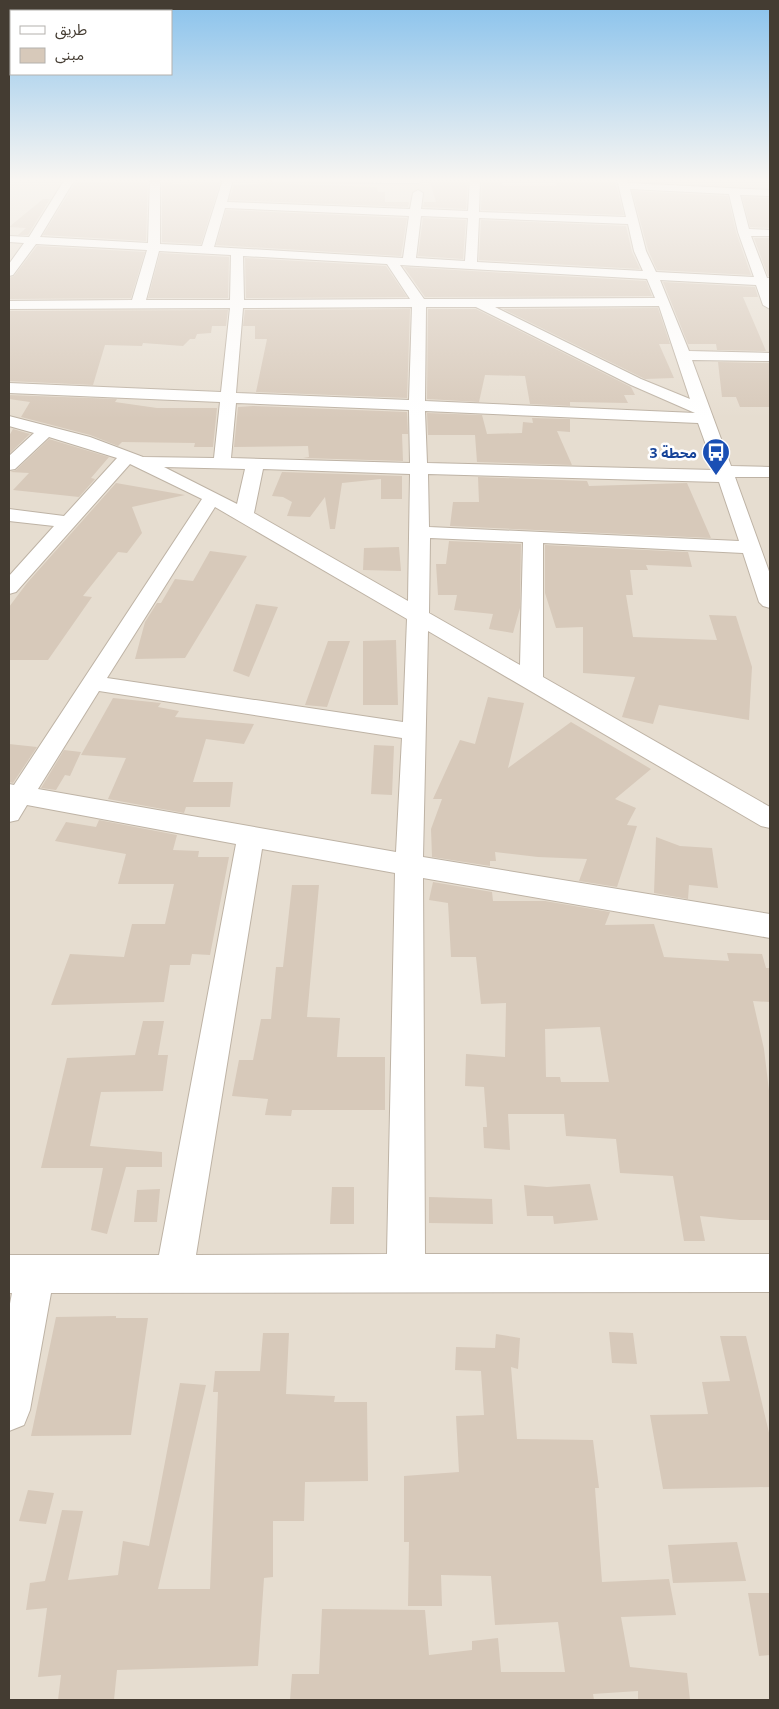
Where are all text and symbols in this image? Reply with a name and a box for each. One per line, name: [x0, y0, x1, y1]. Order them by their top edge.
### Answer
legend: [10, 10, 172, 75]
text: طريق: [55, 19, 87, 40]
text: مبنى: [55, 44, 84, 64]
bus stop icon: محطة 3: [701, 437, 731, 476]
place label: محطة 3: [650, 443, 697, 462]

